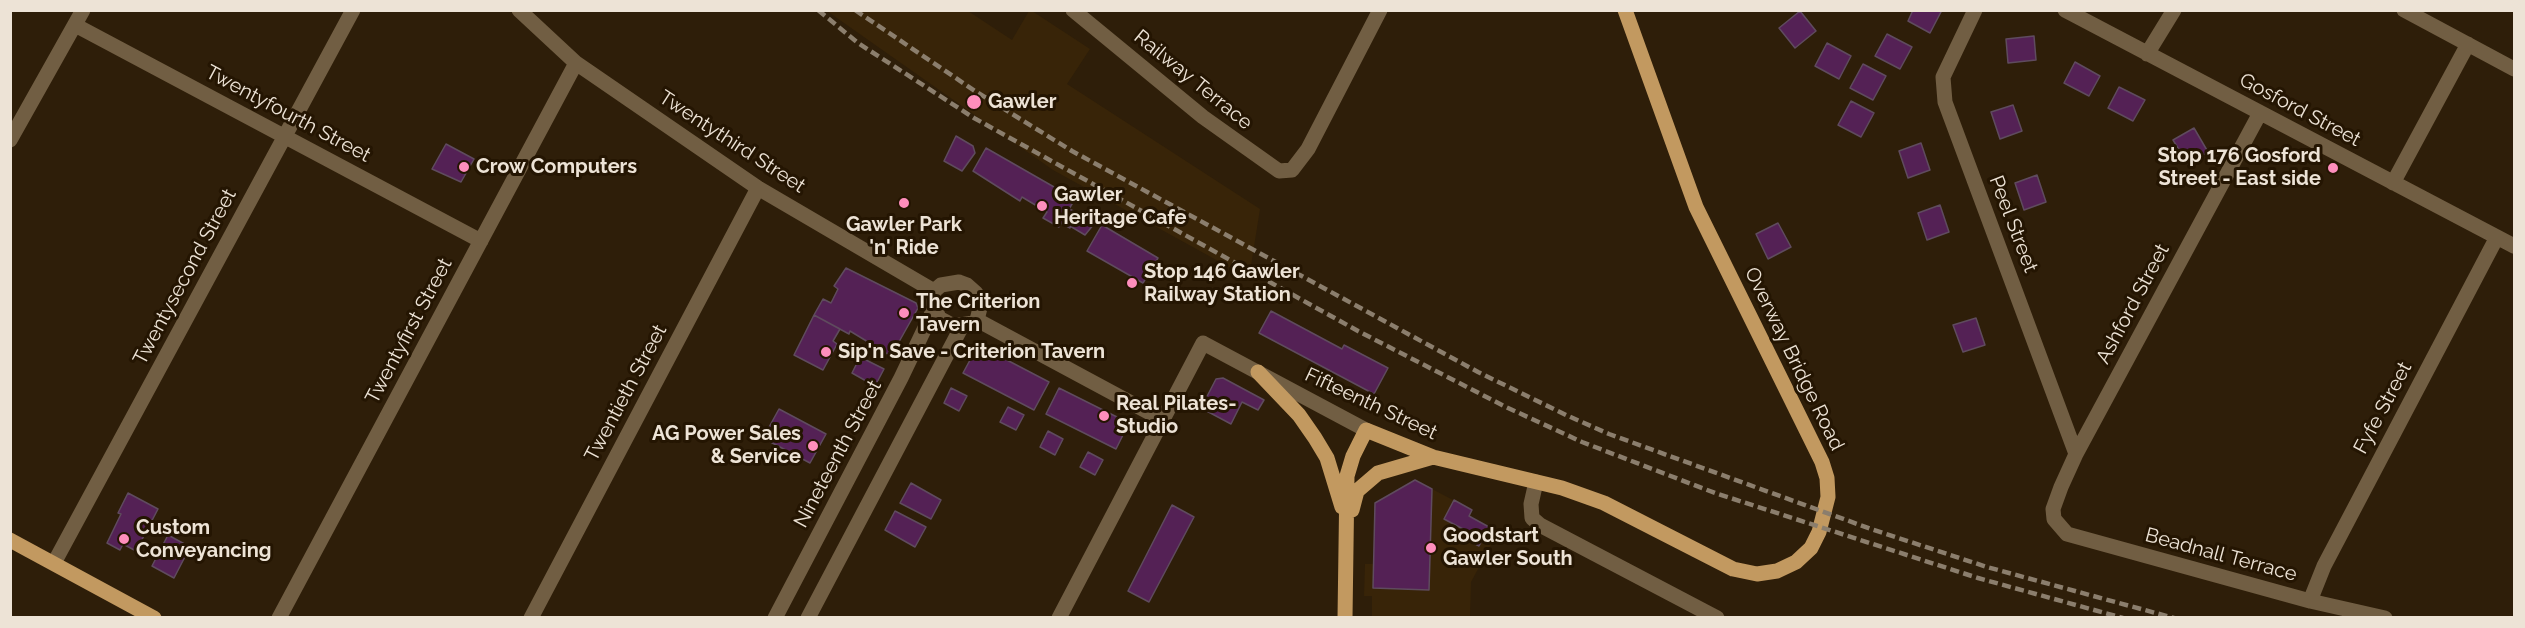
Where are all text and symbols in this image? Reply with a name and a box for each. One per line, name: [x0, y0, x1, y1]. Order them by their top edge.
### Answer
street label: Railway Terrace: [1129, 25, 1257, 135]
street label: Twentyfourth Street: [201, 60, 375, 168]
street label: Gosford Street: [2235, 68, 2365, 152]
street label: Twentythird Street: [654, 86, 810, 198]
place label: Gawler: [988, 90, 1056, 114]
marker: Gawler: [965, 93, 983, 111]
place label: Stop 176 Gosford Street - East side: [2157, 144, 2321, 191]
place label: Crow Computers: [476, 155, 637, 179]
marker: Crow Computers: [457, 160, 471, 174]
marker: Stop 176 Gosford Street - East side: [2326, 161, 2340, 175]
street label: Peel Street: [1984, 172, 2042, 276]
place label: Gawler Heritage Cafe: [1054, 183, 1187, 230]
street label: Twentysecond Street: [128, 185, 242, 369]
marker: Gawler Park 'n' Ride: [897, 196, 911, 210]
marker: Gawler Heritage Cafe: [1035, 199, 1049, 213]
place label: Gawler Park 'n' Ride: [846, 213, 962, 260]
street label: Ashford Street: [2091, 240, 2175, 368]
street label: Twentyfirst Street: [361, 254, 457, 408]
place label: Stop 146 Gawler Railway Station: [1144, 260, 1300, 307]
street label: Overway Bridge Road: [1739, 263, 1849, 455]
marker: Stop 146 Gawler Railway Station: [1125, 276, 1139, 290]
place label: The Criterion Tavern: [916, 290, 1040, 337]
marker: The Criterion Tavern: [897, 306, 911, 320]
street label: Twentieth Street: [580, 321, 672, 465]
place label: Sip'n Save - Criterion Tavern: [838, 340, 1105, 364]
marker: Sip'n Save - Criterion Tavern: [819, 345, 833, 359]
street label: Fyfe Street: [2349, 358, 2417, 458]
street label: Fifteenth Street: [1301, 363, 1441, 445]
street label: Nineteenth Street: [789, 376, 887, 532]
place label: Real Pilates- Studio: [1116, 392, 1237, 439]
marker: Real Pilates- Studio: [1097, 409, 1111, 423]
place label: AG Power Sales & Service: [652, 422, 801, 469]
marker: AG Power Sales & Service: [806, 439, 820, 453]
place label: Custom Conveyancing: [136, 516, 271, 563]
street label: Beadnall Terrace: [2142, 523, 2300, 587]
place label: Goodstart Gawler South: [1443, 524, 1573, 571]
marker: Custom Conveyancing: [117, 532, 131, 546]
marker: Goodstart Gawler South: [1424, 541, 1438, 555]

